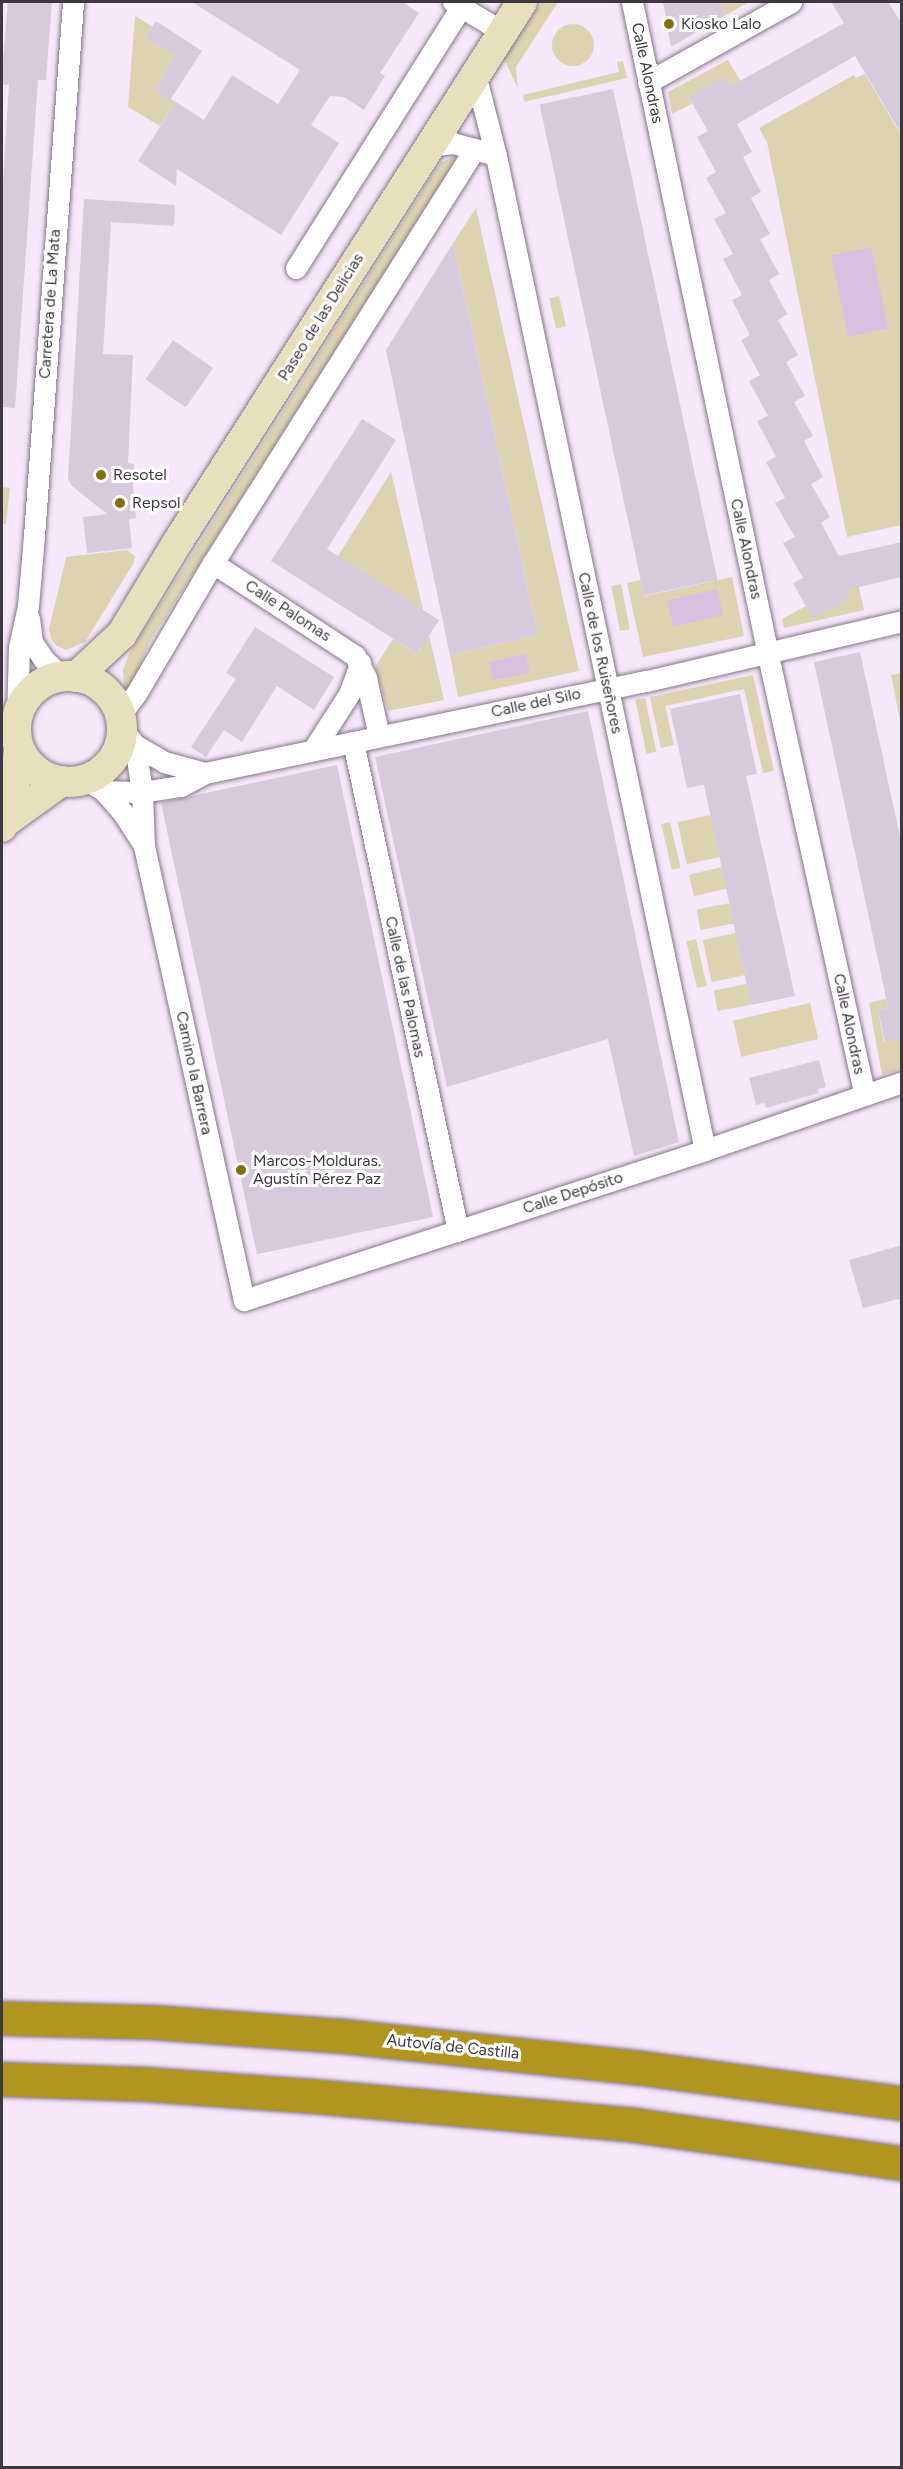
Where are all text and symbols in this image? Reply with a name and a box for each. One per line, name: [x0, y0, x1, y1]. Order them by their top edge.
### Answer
place label: Kiosko Lalo: [681, 14, 761, 34]
marker: Kiosko Lalo: [662, 17, 676, 31]
street label: Calle Alondras: [627, 21, 667, 125]
street label: Carretera de La Mata: [35, 229, 65, 379]
street label: Paseo de las Delicias: [274, 250, 368, 384]
place label: Resotel: [113, 465, 167, 485]
marker: Resotel: [94, 468, 108, 482]
place label: Repsol: [132, 493, 180, 513]
marker: Repsol: [113, 496, 127, 510]
street label: Calle Alondras: [726, 497, 766, 601]
street label: Calle de los Ruiseñores: [574, 571, 626, 735]
street label: Calle Palomas: [241, 576, 335, 646]
street label: Calle del Silo: [489, 684, 583, 722]
street label: Calle de las Palomas: [381, 915, 429, 1059]
street label: Calle Alondras: [829, 972, 869, 1076]
street label: Camino la Barrera: [172, 1009, 216, 1137]
place label: Marcos-Molduras. Agustín Pérez Paz: [253, 1151, 381, 1189]
marker: Marcos-Molduras. Agustín Pérez Paz: [234, 1163, 248, 1177]
street label: Calle Depósito: [520, 1168, 626, 1218]
street label: Autovía de Castilla: [386, 2030, 520, 2064]

